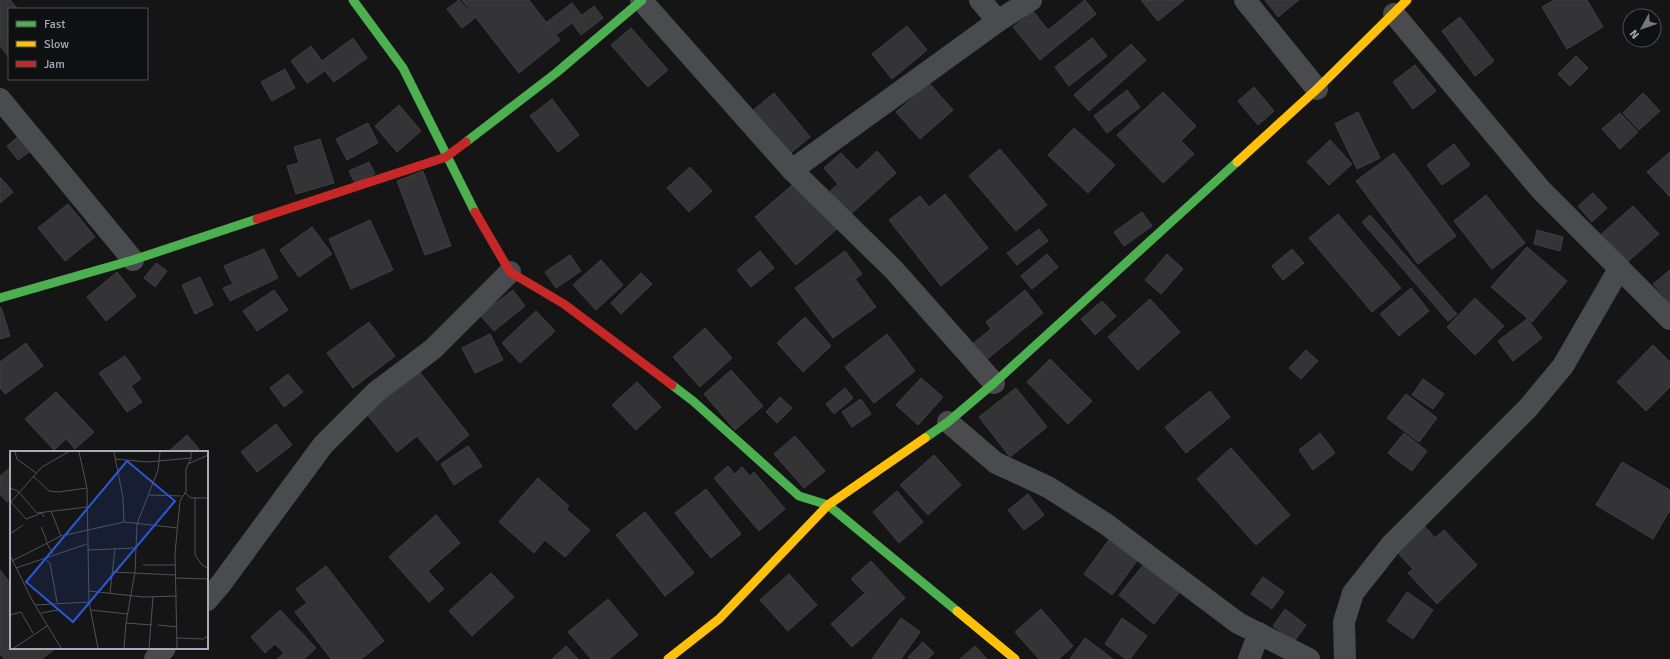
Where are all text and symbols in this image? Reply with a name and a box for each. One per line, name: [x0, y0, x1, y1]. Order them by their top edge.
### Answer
legend: [8, 8, 148, 80]
north arrow: [1622, 8, 1662, 48]
text: Fast: [44, 17, 65, 32]
text: N: [1627, 27, 1642, 41]
text: Slow: [44, 37, 69, 52]
text: Jam: [44, 57, 65, 72]
inset map: [10, 451, 208, 649]

